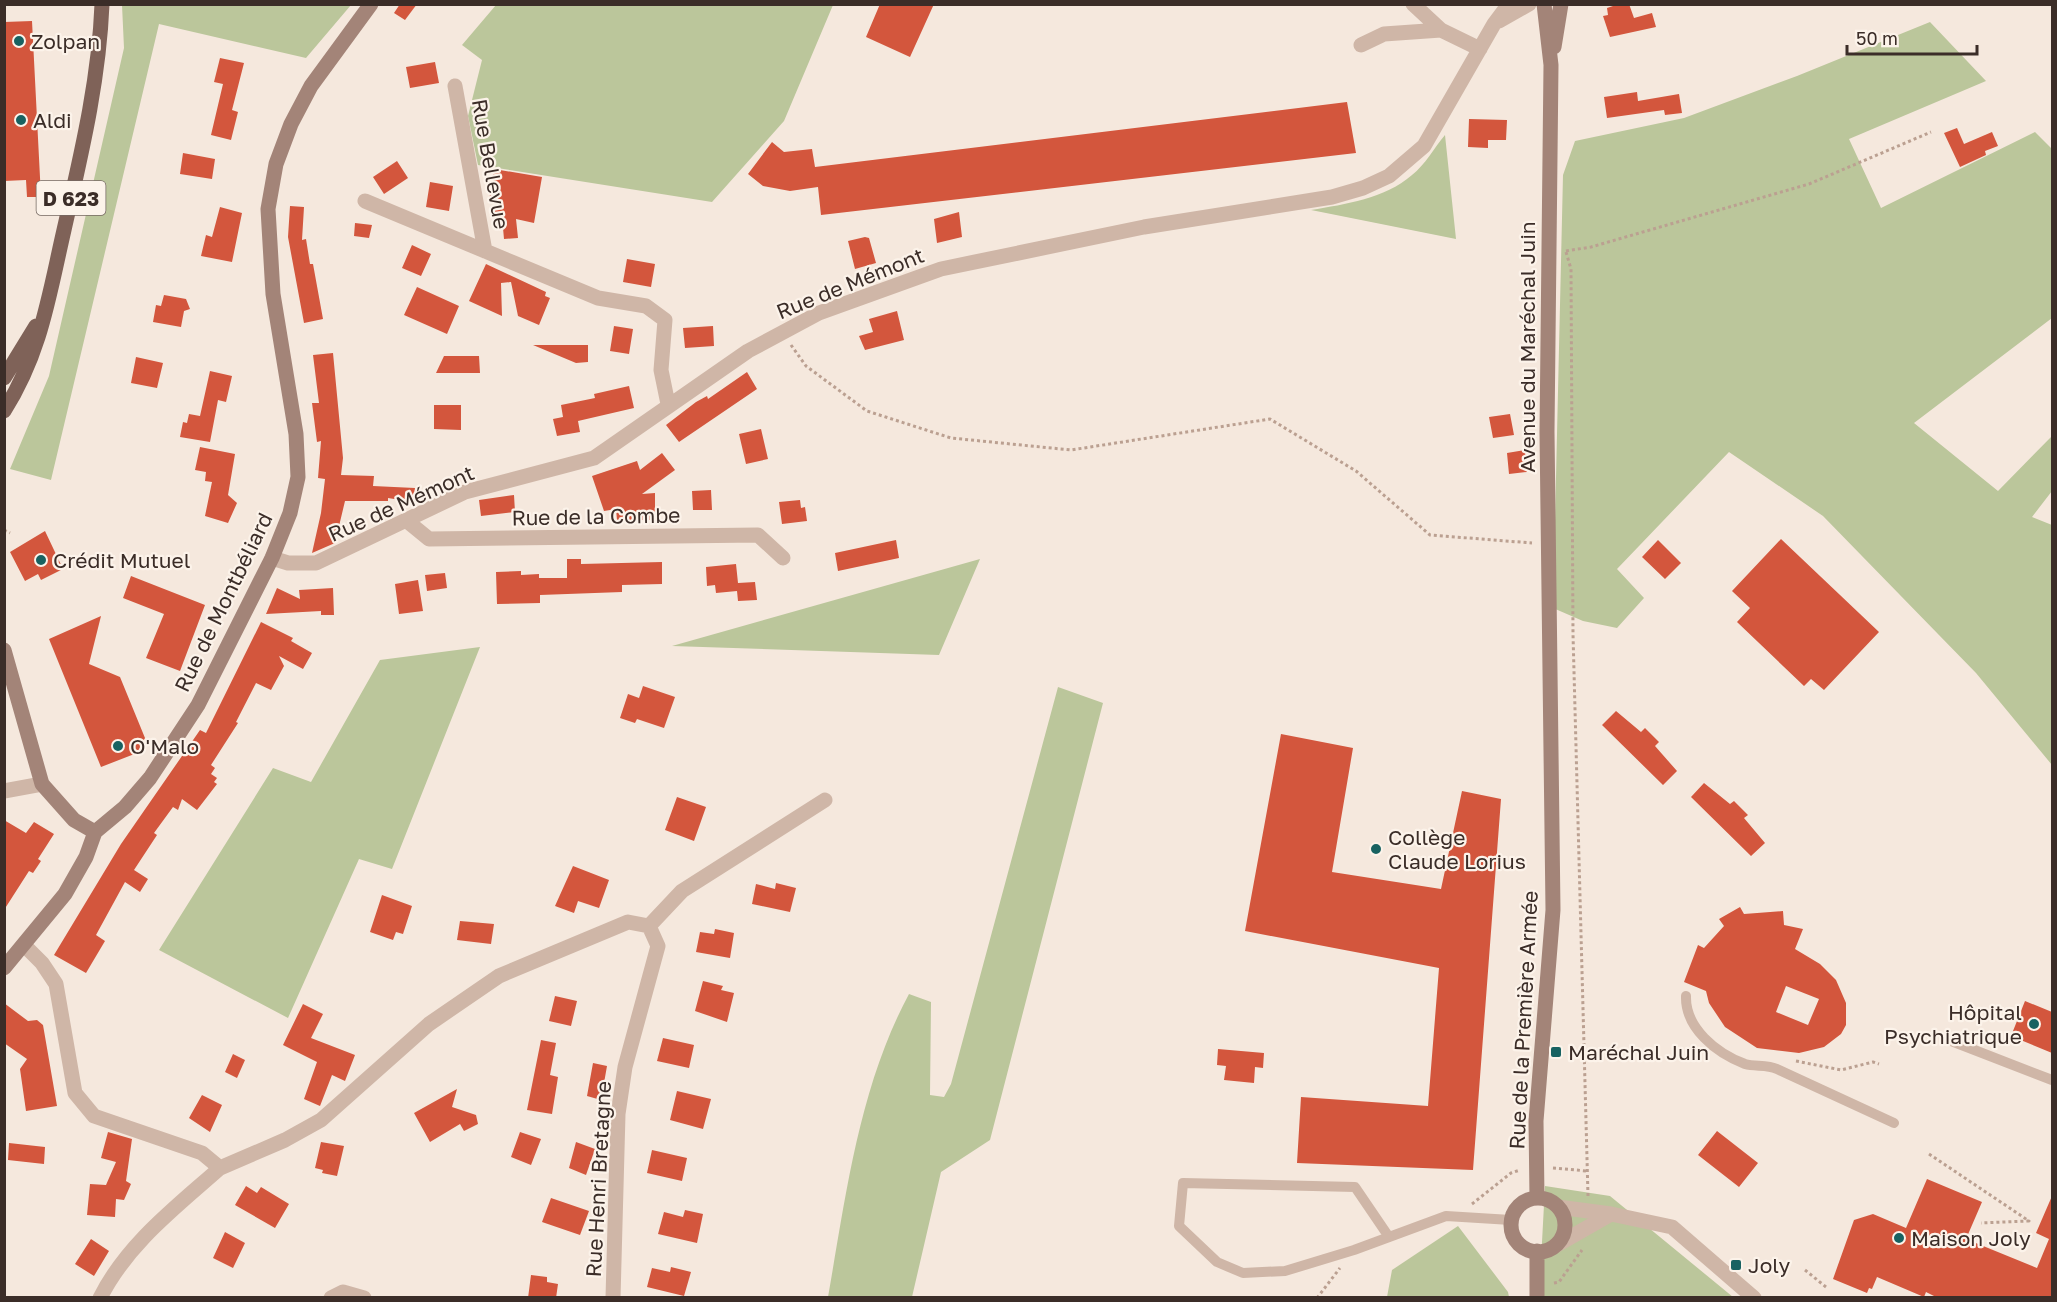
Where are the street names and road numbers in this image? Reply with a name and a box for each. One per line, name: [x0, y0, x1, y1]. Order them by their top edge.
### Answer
street label: Rue Bellevue: [467, 97, 515, 231]
road number: D 623: [36, 181, 106, 215]
street label: Avenue du Maréchal Juin: [1514, 221, 1540, 473]
street label: Rue de Mémont: [772, 242, 928, 324]
street label: Rue de Mémont: [324, 459, 478, 547]
street label: Rue de la Combe: [511, 502, 681, 530]
street label: Rue de Montbéliard: [168, 508, 278, 696]
street label: Rue de la Première Armée: [1503, 890, 1543, 1150]
street label: Rue Henri Bretagne: [580, 1080, 616, 1278]

